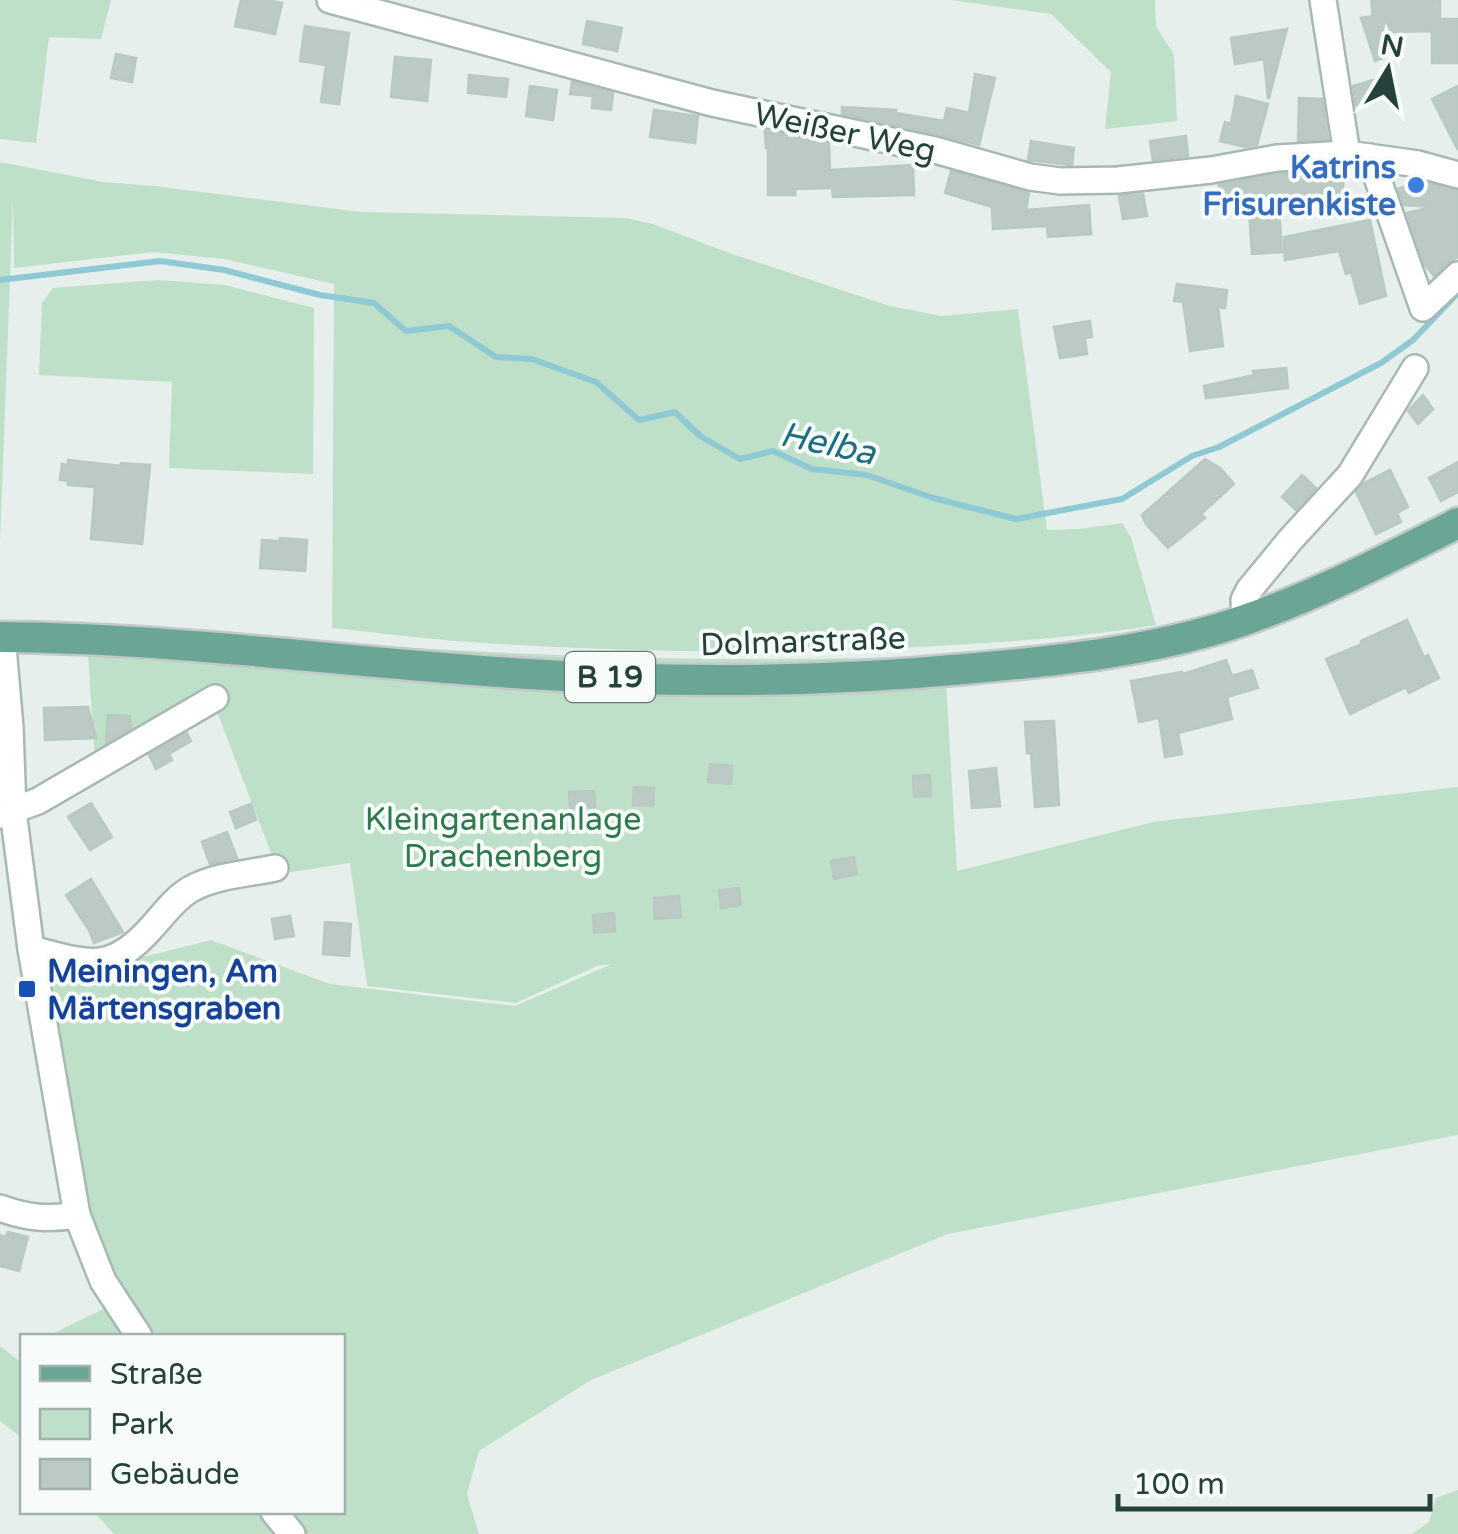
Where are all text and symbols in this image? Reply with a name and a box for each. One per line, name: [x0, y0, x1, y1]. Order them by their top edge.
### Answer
north arrow: [1338, 20, 1438, 120]
text: N: [1378, 28, 1406, 65]
street label: Weißer Weg: [751, 95, 939, 171]
place label: Katrins Frisurenkiste: [1202, 149, 1396, 224]
marker: Katrins Frisurenkiste: [1405, 174, 1427, 196]
water label: Helba: [776, 413, 881, 475]
street label: Dolmarstraße: [700, 619, 907, 665]
road number: B 19: [565, 652, 655, 702]
park label: Kleingartenanlage Drachenberg: [365, 801, 641, 876]
place label: Meiningen, Am Märtensgraben: [47, 953, 281, 1028]
marker: Meiningen, Am Märtensgraben: [16, 978, 38, 1000]
legend: [20, 1334, 345, 1514]
text: Straße: [110, 1356, 203, 1393]
text: Park: [110, 1406, 174, 1443]
scale bar: [1118, 1449, 1430, 1511]
text: Gebäude: [110, 1456, 240, 1493]
text: 100 m: [1133, 1466, 1225, 1503]

